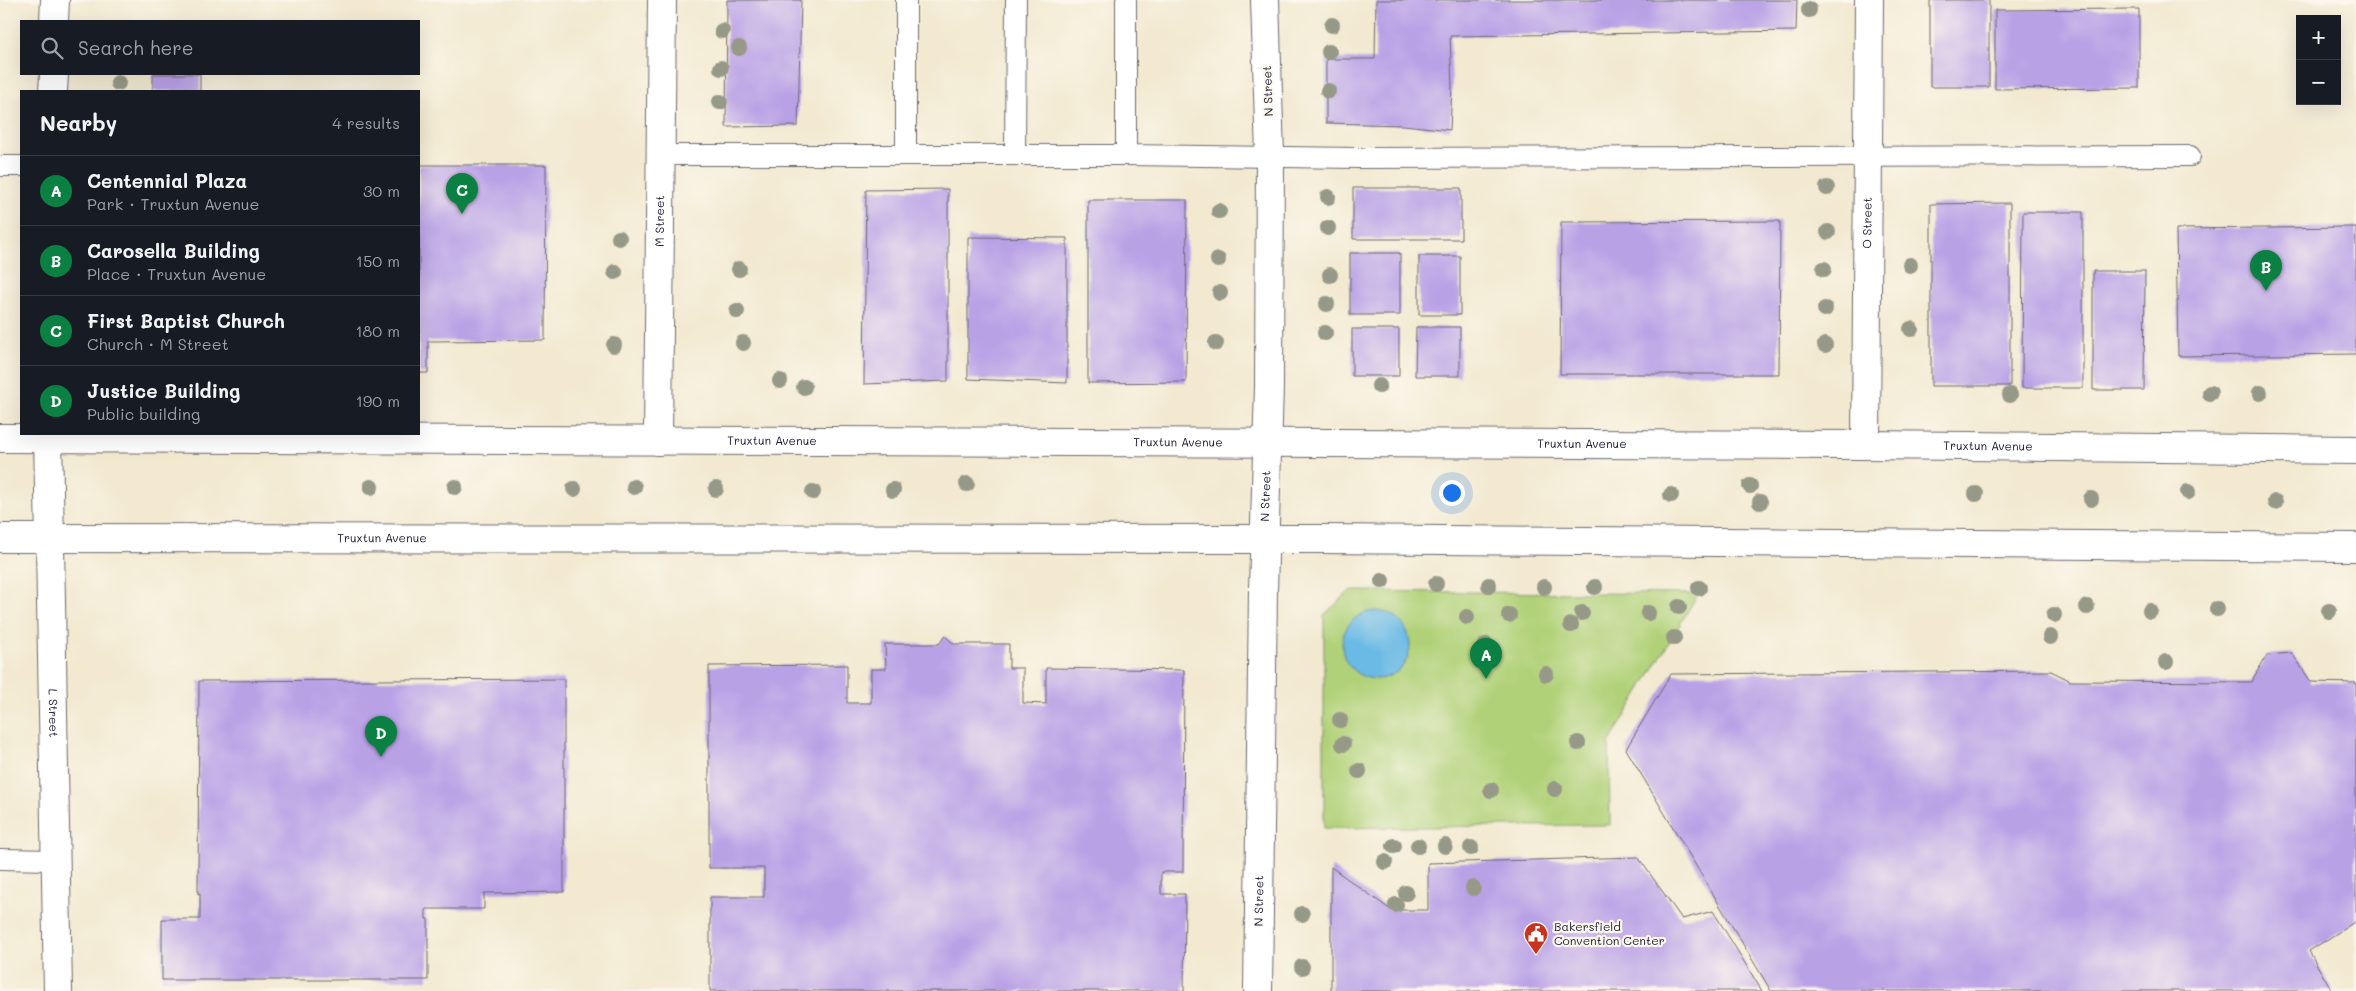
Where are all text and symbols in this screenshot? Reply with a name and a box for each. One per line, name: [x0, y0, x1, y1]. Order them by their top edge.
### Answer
map controls: [2296, 15, 2341, 105]
button: +: [2296, 15, 2341, 60]
search box: [20, 20, 420, 75]
icon: search: [38, 34, 66, 62]
text: Search here: [78, 35, 194, 60]
button: −: [2296, 60, 2341, 105]
street label: N Street: [1258, 65, 1276, 117]
text: Nearby: [40, 109, 117, 136]
text: 4 results: [332, 112, 400, 133]
text: Centennial Plaza: [87, 168, 247, 193]
pin: C: [446, 173, 478, 214]
text: A: [50, 180, 62, 201]
text: 30 m: [363, 180, 400, 201]
text: Park · Truxtun Avenue: [87, 193, 259, 214]
street label: M Street: [651, 195, 667, 247]
street label: O Street: [1858, 197, 1875, 249]
text: Carosella Building: [87, 238, 260, 263]
text: B: [51, 250, 61, 271]
text: 150 m: [356, 250, 400, 271]
pin: B: [2250, 250, 2282, 291]
text: Place · Truxtun Avenue: [87, 263, 266, 284]
text: First Baptist Church: [87, 308, 285, 333]
text: C: [50, 320, 62, 341]
text: 180 m: [355, 320, 400, 341]
text: Church · M Street: [87, 333, 229, 354]
text: Justice Building: [87, 378, 240, 403]
text: D: [50, 390, 62, 411]
text: 190 m: [356, 390, 400, 411]
text: Public building: [87, 403, 200, 424]
street label: Truxtun Avenue: [727, 432, 817, 448]
street label: Truxtun Avenue: [1133, 433, 1223, 450]
street label: Truxtun Avenue: [1537, 435, 1627, 451]
street label: Truxtun Avenue: [1943, 437, 2033, 454]
street label: N Street: [1256, 470, 1274, 522]
your location: [1439, 480, 1465, 506]
street label: Truxtun Avenue: [337, 529, 427, 545]
pin: A: [1470, 638, 1502, 679]
street label: L Street: [46, 689, 62, 737]
pin: D: [365, 716, 397, 757]
street label: N Street: [1250, 875, 1266, 927]
place label: Bakersfield Convention Center: [1554, 918, 1665, 948]
public building icon: Bakersfield Convention Center: [1523, 921, 1549, 955]

